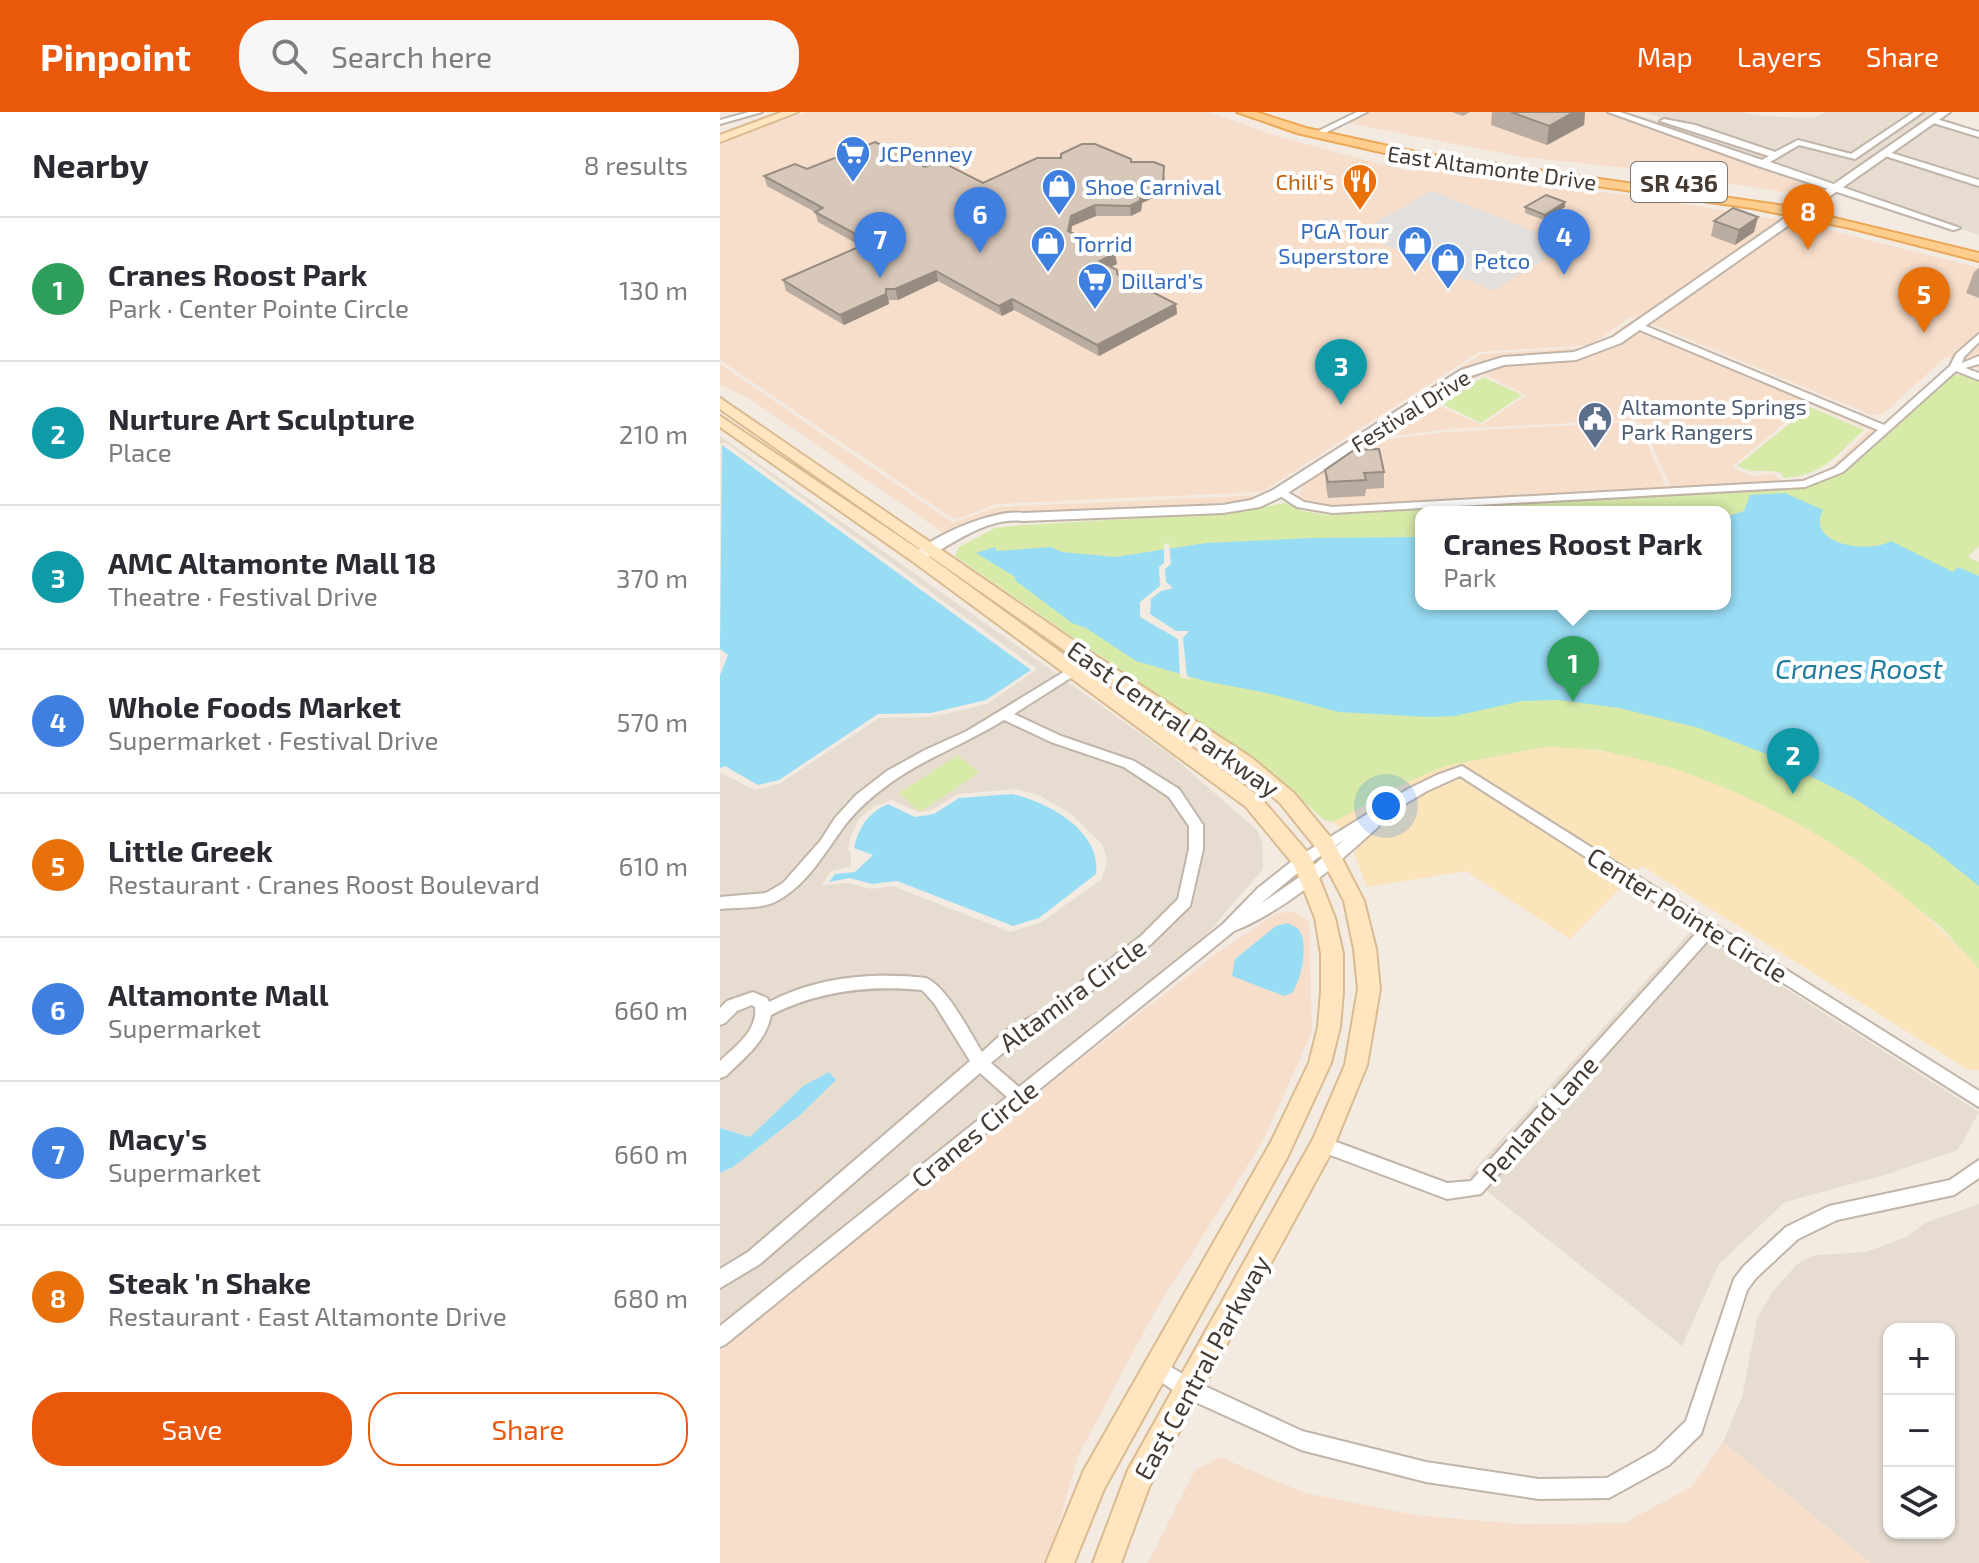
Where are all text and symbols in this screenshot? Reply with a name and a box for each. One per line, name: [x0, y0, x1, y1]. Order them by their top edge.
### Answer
search box: [239, 20, 799, 92]
text: Pinpoint: [40, 33, 191, 79]
icon: search: [267, 34, 311, 78]
text: Search here: [331, 38, 492, 74]
text: Map: [1637, 39, 1693, 73]
text: Layers: [1737, 39, 1822, 73]
text: Share: [1866, 39, 1939, 73]
supermarket icon: JCPenney: [834, 134, 872, 184]
street label: East Altamonte Drive: [1386, 139, 1598, 195]
place label: JCPenney: [879, 140, 973, 166]
text: Nearby: [32, 144, 149, 185]
text: 8 results: [584, 149, 688, 180]
restaurant icon: Chili's: [1341, 162, 1379, 212]
road number: SR 436: [1631, 162, 1727, 202]
shop icon: Shoe Carnival: [1040, 167, 1078, 217]
place label: Chili's: [1275, 168, 1334, 194]
place label: Shoe Carnival: [1085, 173, 1222, 199]
pin: 8: [1782, 184, 1834, 250]
pin: 6: [954, 187, 1006, 253]
pin: 4: [1538, 209, 1590, 275]
pin: 7: [854, 212, 906, 278]
place label: PGA Tour Superstore: [1278, 217, 1389, 268]
shop icon: Torrid: [1029, 224, 1067, 274]
shop icon: PGA Tour Superstore: [1396, 224, 1434, 274]
place label: Torrid: [1074, 230, 1133, 256]
shop icon: Petco: [1429, 241, 1467, 291]
place label: Petco: [1474, 247, 1530, 273]
text: Cranes Roost Park: [108, 256, 367, 292]
supermarket icon: Dillard's: [1076, 261, 1114, 311]
place label: Dillard's: [1121, 267, 1203, 293]
pin: 5: [1898, 267, 1950, 333]
text: 1: [52, 274, 64, 305]
text: 130 m: [619, 274, 688, 305]
text: Park · Center Pointe Circle: [108, 292, 409, 323]
pin: 3: [1315, 339, 1367, 405]
street label: Festival Drive: [1346, 363, 1474, 457]
place label: Altamonte Springs Park Rangers: [1621, 393, 1807, 444]
text: Nurture Art Sculpture: [108, 400, 415, 436]
public building icon: Altamonte Springs Park Rangers: [1576, 400, 1614, 450]
text: 2: [50, 418, 66, 449]
text: 210 m: [619, 418, 688, 449]
text: Place: [108, 436, 172, 467]
popup: [1415, 506, 1731, 610]
text: Cranes Roost Park: [1443, 525, 1703, 561]
text: AMC Altamonte Mall 18: [108, 544, 436, 580]
text: Park: [1443, 561, 1497, 592]
text: 3: [51, 562, 65, 593]
text: 370 m: [616, 562, 688, 593]
text: Theatre · Festival Drive: [108, 580, 378, 611]
street label: East Central Parkway: [1062, 633, 1286, 803]
pin: 1: [1547, 636, 1599, 702]
water label: Cranes Roost: [1775, 651, 1943, 685]
text: Whole Foods Market: [108, 688, 401, 724]
text: 4: [50, 706, 66, 737]
text: 570 m: [616, 706, 688, 737]
text: Supermarket · Festival Drive: [108, 724, 438, 755]
pin: 2: [1767, 728, 1819, 794]
your location: [1366, 786, 1406, 826]
text: Little Greek: [108, 832, 273, 868]
street label: Center Pointe Circle: [1582, 840, 1794, 988]
text: 5: [51, 850, 65, 881]
text: 610 m: [619, 850, 688, 881]
text: Restaurant · Cranes Roost Boulevard: [108, 868, 540, 899]
street label: Altamira Circle: [993, 931, 1151, 1057]
text: Altamonte Mall: [108, 976, 329, 1012]
text: 6: [50, 994, 66, 1025]
text: 660 m: [614, 994, 688, 1025]
text: Supermarket: [108, 1012, 261, 1043]
street label: Penland Lane: [1474, 1049, 1604, 1187]
street label: Cranes Circle: [905, 1073, 1043, 1193]
text: Macy's: [108, 1120, 207, 1156]
text: 7: [51, 1138, 65, 1169]
text: 660 m: [614, 1138, 688, 1169]
text: Supermarket: [108, 1156, 261, 1187]
street label: East Central Parkway: [1126, 1249, 1276, 1485]
text: Steak 'n Shake: [108, 1264, 311, 1300]
text: 8: [50, 1282, 66, 1313]
text: 680 m: [613, 1282, 688, 1313]
text: Restaurant · East Altamonte Drive: [108, 1300, 507, 1331]
map controls: [1883, 1323, 1955, 1539]
button: +: [1883, 1323, 1955, 1395]
button: Save: [32, 1392, 352, 1466]
button: Share: [368, 1392, 688, 1466]
button: −: [1883, 1395, 1955, 1467]
button: layers: [1883, 1467, 1955, 1539]

